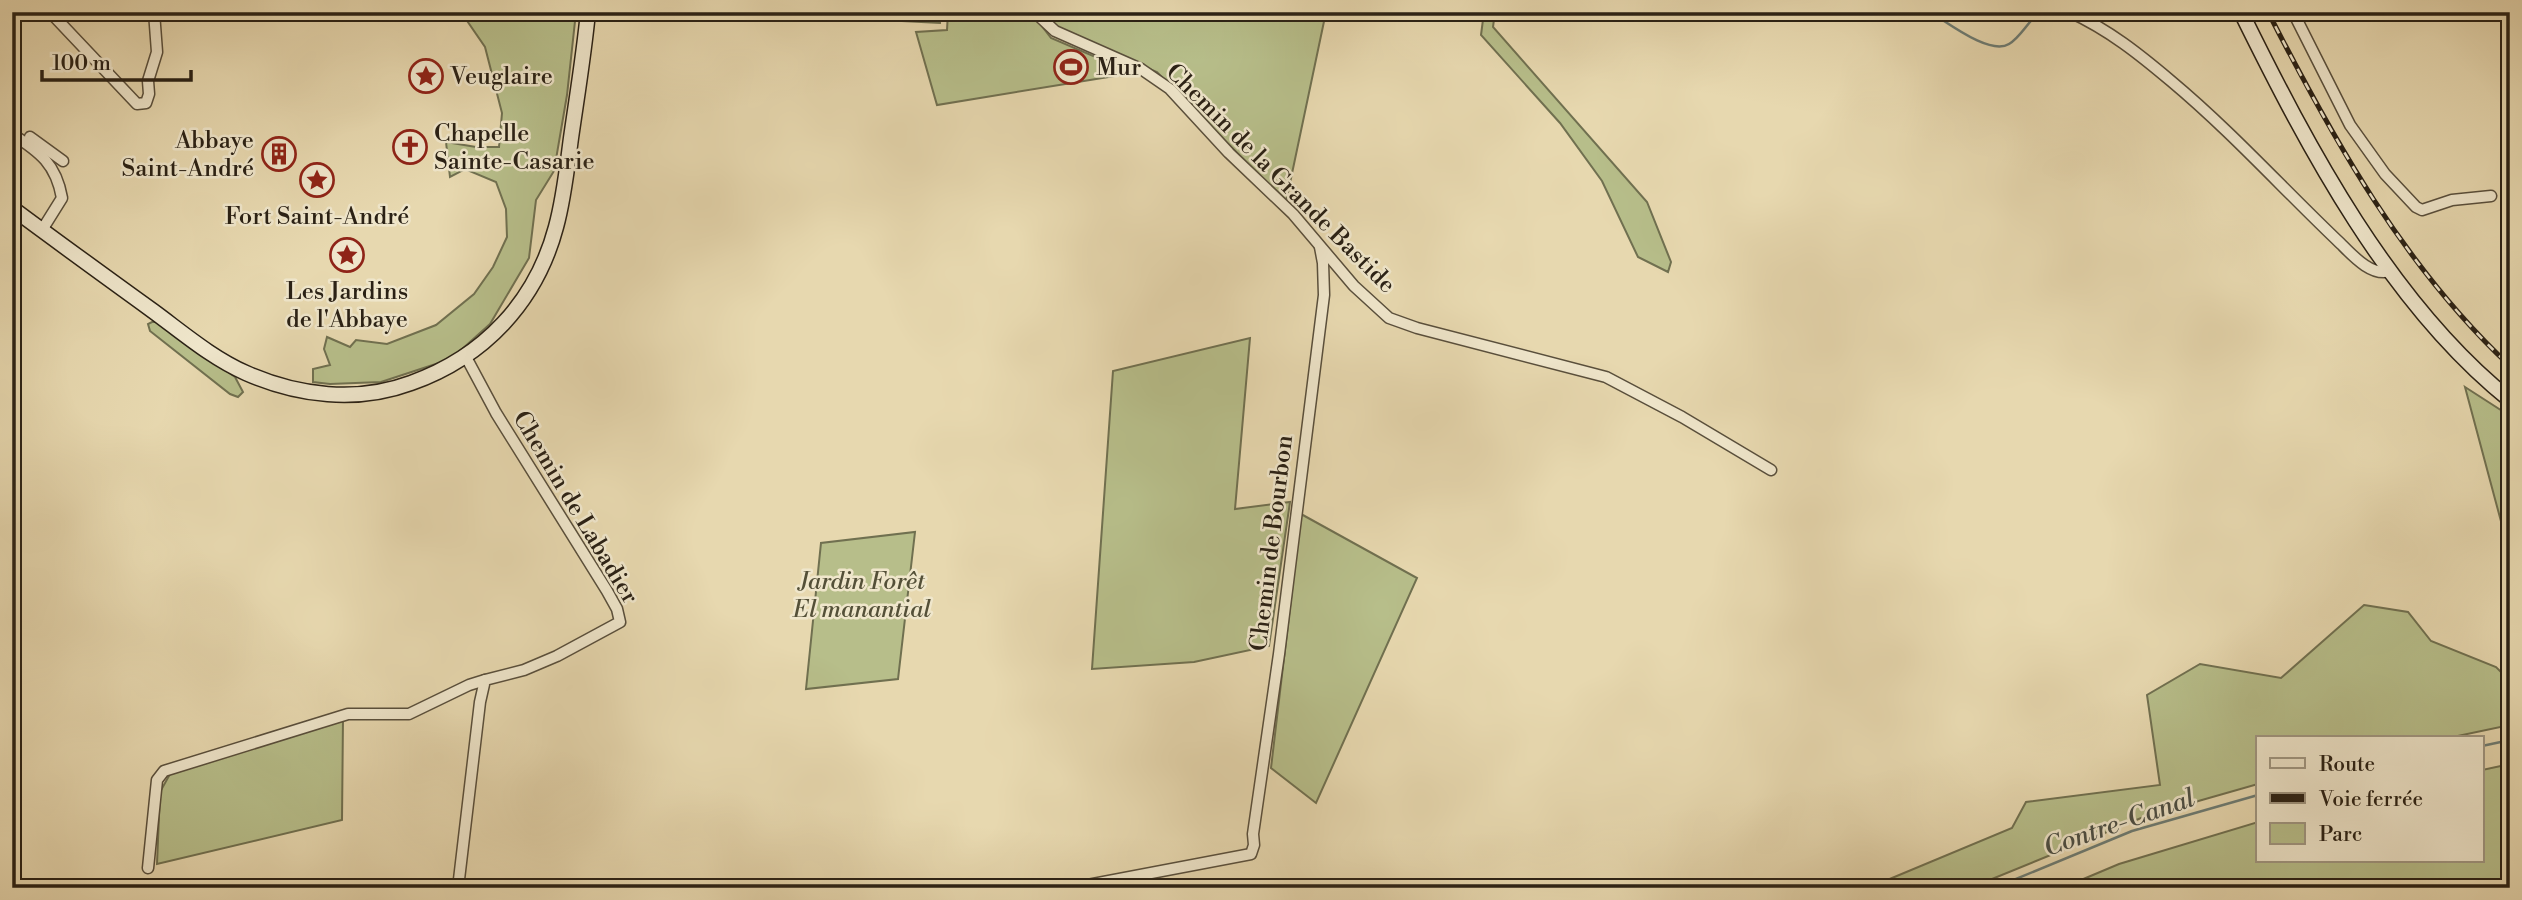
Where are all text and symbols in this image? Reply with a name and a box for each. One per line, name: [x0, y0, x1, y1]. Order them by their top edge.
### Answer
scale bar: [42, 38, 191, 82]
sports icon: Mur: [1052, 48, 1090, 86]
text: 100 m: [52, 51, 111, 77]
place label: Mur: [1096, 53, 1141, 83]
place icon: Veuglaire: [407, 57, 445, 95]
street label: Chemin de la Grande Bastide: [1159, 57, 1402, 300]
place label: Veuglaire: [449, 62, 553, 92]
place label: Chapelle Sainte-Casarie: [434, 119, 595, 177]
place label: Abbaye Saint-André: [121, 126, 254, 184]
church icon: Chapelle Sainte-Casarie: [391, 128, 429, 166]
building icon: Abbaye Saint-André: [260, 135, 298, 173]
place icon: Fort Saint-André: [298, 161, 336, 199]
place label: Fort Saint-André: [225, 202, 409, 232]
place icon: Les Jardins de l'Abbaye: [328, 236, 366, 274]
place label: Les Jardins de l'Abbaye: [286, 277, 408, 335]
street label: Chemin de Labadier: [506, 406, 645, 609]
street label: Chemin de Bourbon: [1244, 433, 1300, 653]
park label: Jardin Forêt El manantial: [792, 567, 931, 625]
legend: [2256, 736, 2484, 862]
text: Route: [2319, 752, 2375, 778]
water label: Contre-Canal: [2039, 782, 2200, 864]
text: Voie ferrée: [2318, 787, 2423, 813]
text: Parc: [2319, 822, 2362, 848]

